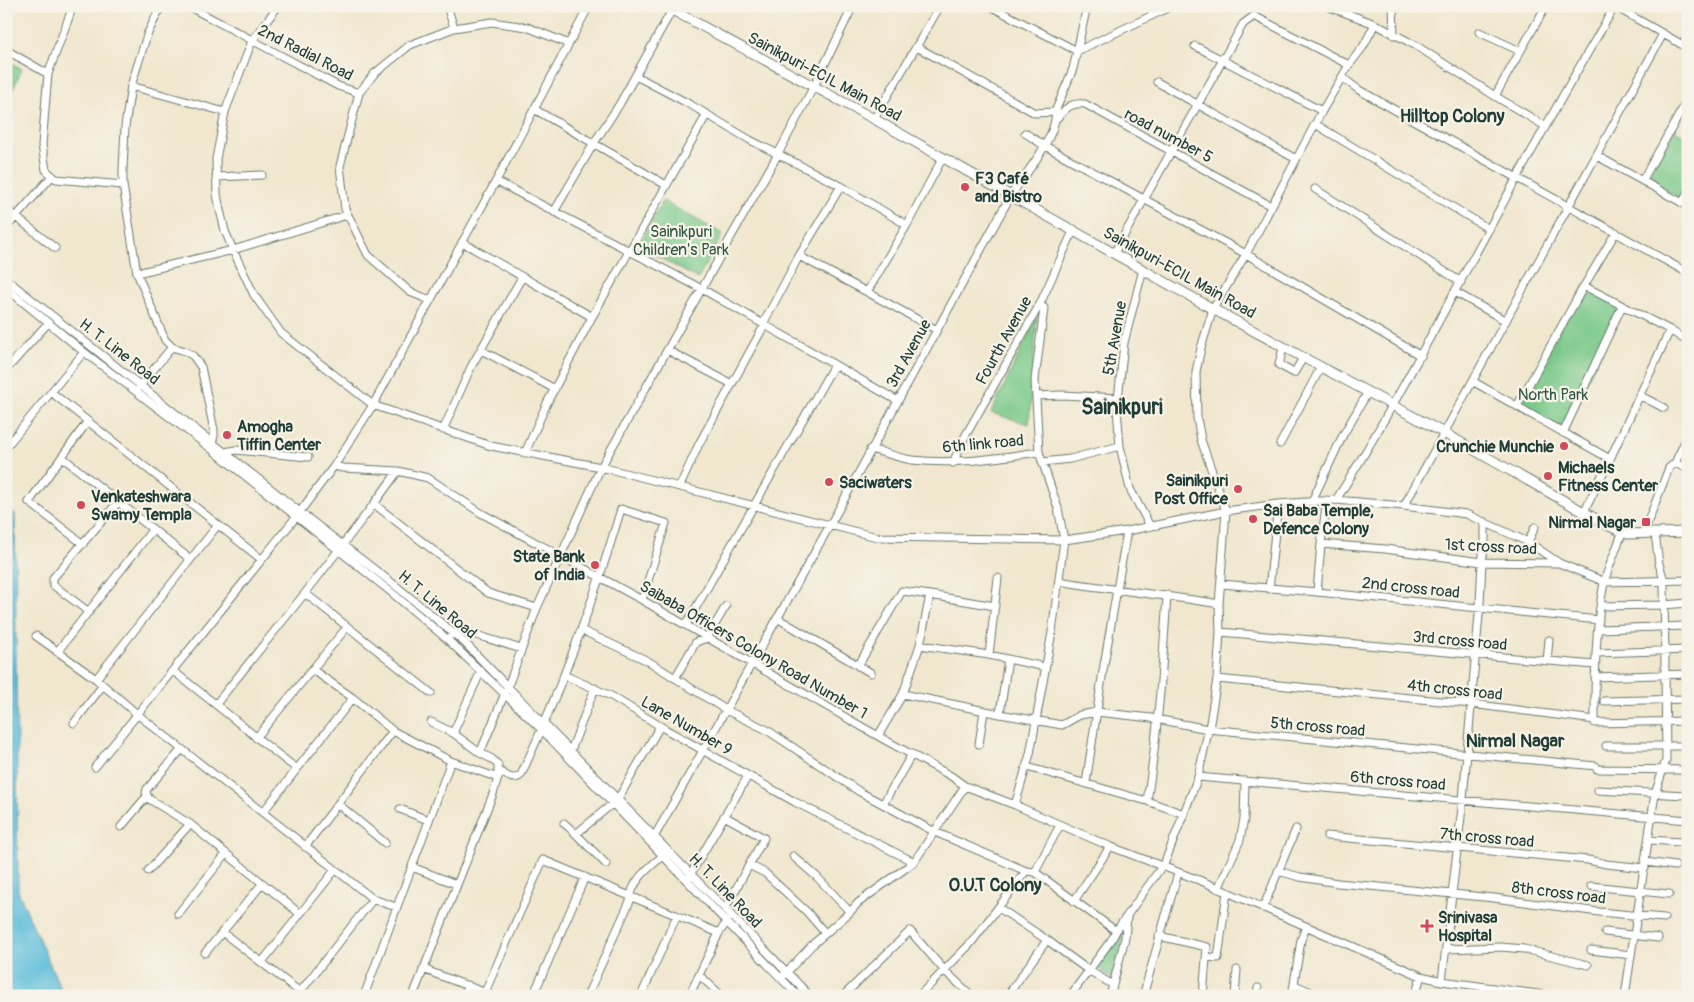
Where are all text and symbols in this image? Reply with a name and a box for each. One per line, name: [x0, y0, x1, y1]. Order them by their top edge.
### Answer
street label: 2nd Radial Road: [254, 20, 357, 86]
street label: Sainikpuri-ECIL Main Road: [744, 28, 905, 126]
street label: road number 5: [1121, 104, 1216, 168]
district label: Hilltop Colony: [1400, 105, 1505, 128]
place label: F3 Café and Bistro: [975, 169, 1042, 207]
marker: F3 Café and Bistro: [959, 181, 971, 193]
park label: Sainikpuri Children's Park: [633, 222, 729, 260]
street label: Sainikpuri-ECIL Main Road: [1100, 223, 1259, 323]
street label: Fourth Avenue: [971, 293, 1036, 388]
street label: 5th Avenue: [1099, 299, 1131, 377]
street label: H. T. Line Road: [75, 314, 164, 389]
street label: 3rd Avenue: [882, 316, 936, 391]
park label: North Park: [1518, 385, 1589, 405]
district label: Sainikpuri: [1081, 394, 1163, 421]
place label: Amogha Tiffin Center: [236, 417, 321, 455]
marker: Amogha Tiffin Center: [221, 429, 233, 441]
street label: 6th link road: [942, 430, 1025, 458]
place label: Crunchie Munchie: [1436, 437, 1555, 457]
marker: Crunchie Munchie: [1558, 440, 1570, 452]
place label: Michaels Fitness Center: [1558, 458, 1658, 496]
marker: Michaels Fitness Center: [1542, 470, 1554, 482]
place label: Sainikpuri Post Office: [1154, 471, 1229, 509]
place label: Saciwaters: [839, 473, 913, 493]
marker: Saciwaters: [823, 476, 835, 488]
marker: Sainikpuri Post Office: [1232, 483, 1244, 495]
place label: Venkateshwara Swamy Templa: [91, 487, 192, 525]
marker: Venkateshwara Swamy Templa: [75, 499, 87, 511]
place label: Sai Baba Temple, Defence Colony: [1263, 501, 1374, 539]
marker: Sai Baba Temple, Defence Colony: [1247, 513, 1259, 525]
place label: Nirmal Nagar: [1548, 513, 1636, 533]
marker: Nirmal Nagar: [1640, 516, 1652, 528]
street label: 1st cross road: [1444, 535, 1538, 559]
place label: State Bank of India: [513, 547, 586, 585]
marker: State Bank of India: [589, 559, 601, 571]
street label: H. T. Line Road: [394, 566, 481, 643]
street label: 2nd cross road: [1361, 573, 1461, 603]
street label: Saibaba Officers Colony Road Number 1: [636, 576, 871, 723]
street label: 3rd cross road: [1412, 627, 1508, 655]
street label: 4th cross road: [1406, 675, 1504, 705]
street label: Lane Number 9: [637, 692, 736, 760]
street label: 5th cross road: [1270, 713, 1366, 741]
district label: Nirmal Nagar: [1466, 730, 1565, 753]
street label: 6th cross road: [1349, 767, 1447, 795]
street label: 7th cross road: [1439, 824, 1535, 852]
street label: H. T. Line Road: [685, 849, 766, 932]
district label: O.U.T Colony: [948, 874, 1042, 897]
street label: 8th cross road: [1511, 877, 1607, 909]
place label: Srinivasa Hospital: [1438, 908, 1498, 946]
marker: Srinivasa Hospital: [1420, 919, 1434, 933]

